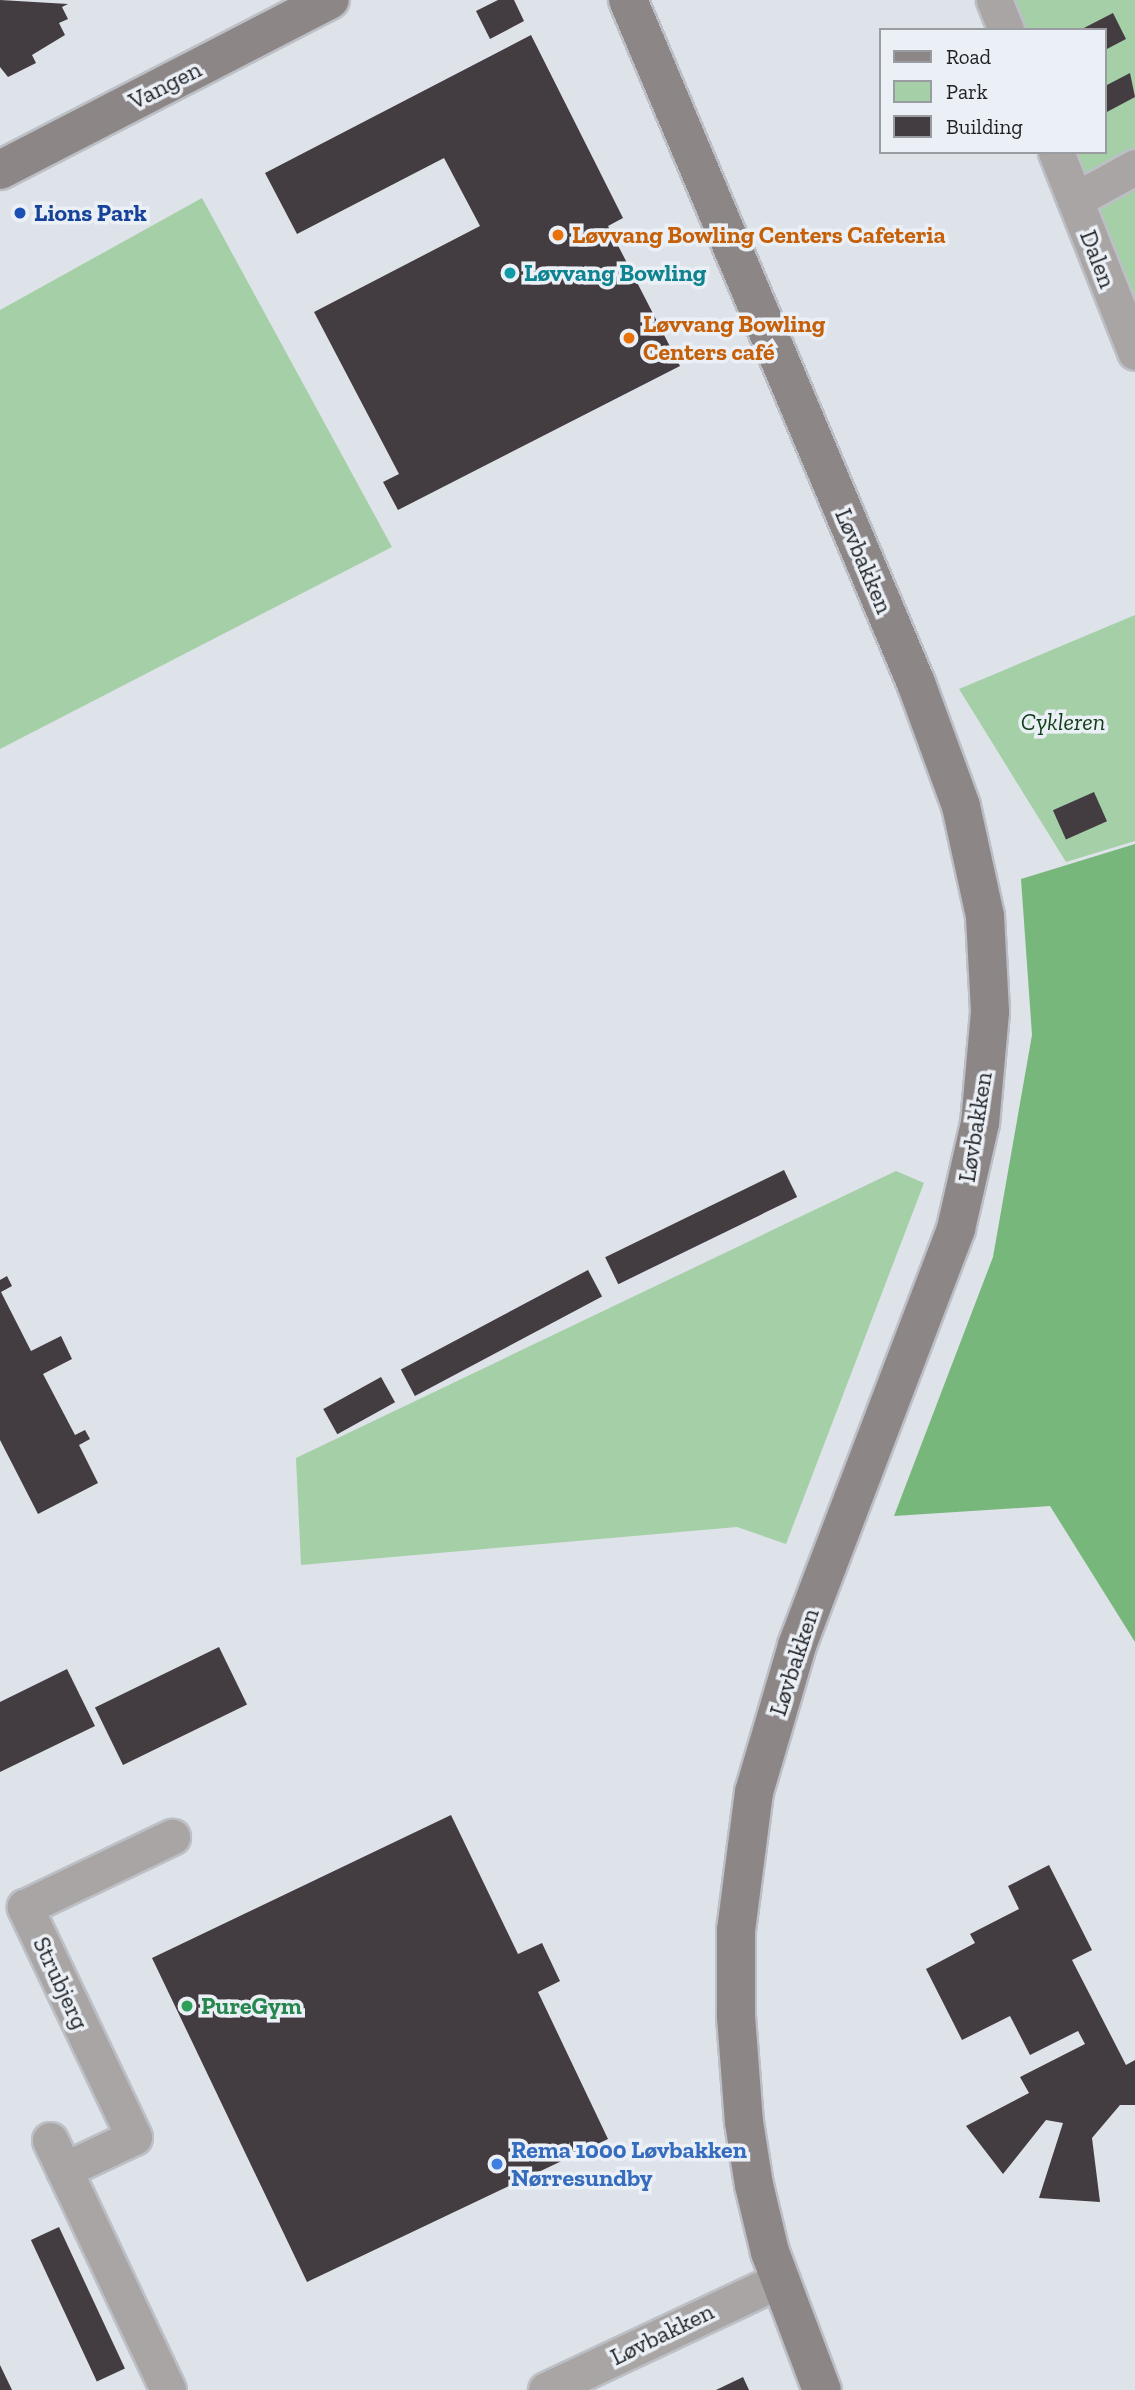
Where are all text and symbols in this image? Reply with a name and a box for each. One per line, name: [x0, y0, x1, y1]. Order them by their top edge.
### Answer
legend: [880, 28, 1107, 154]
text: Road: [946, 44, 991, 69]
street label: Vangen: [124, 55, 206, 115]
text: Park: [946, 79, 988, 104]
text: Building: [946, 114, 1023, 139]
place label: Lions Park: [34, 199, 147, 227]
marker: Lions Park: [12, 205, 28, 221]
place label: Løvvang Bowling Centers Cafeteria: [572, 221, 946, 249]
street label: Dalen: [1074, 226, 1122, 292]
marker: Løvvang Bowling Centers Cafeteria: [550, 227, 566, 243]
place label: Løvvang Bowling: [524, 259, 706, 287]
marker: Løvvang Bowling: [502, 265, 518, 281]
place label: Løvvang Bowling Centers café: [643, 310, 825, 366]
marker: Løvvang Bowling Centers café: [621, 330, 637, 346]
street label: Løvbakken: [829, 504, 899, 618]
park label: Cykleren: [1021, 708, 1105, 736]
street label: Løvbakken: [952, 1070, 998, 1184]
street label: Løvbakken: [763, 1605, 825, 1719]
street label: Strubjerg: [27, 1932, 95, 2034]
place label: PureGym: [201, 1992, 302, 2020]
marker: PureGym: [179, 1998, 195, 2014]
place label: Rema 1000 Løvbakken Nørresundby: [511, 2136, 747, 2192]
marker: Rema 1000 Løvbakken Nørresundby: [489, 2156, 505, 2172]
street label: Løvbakken: [606, 2297, 718, 2371]

